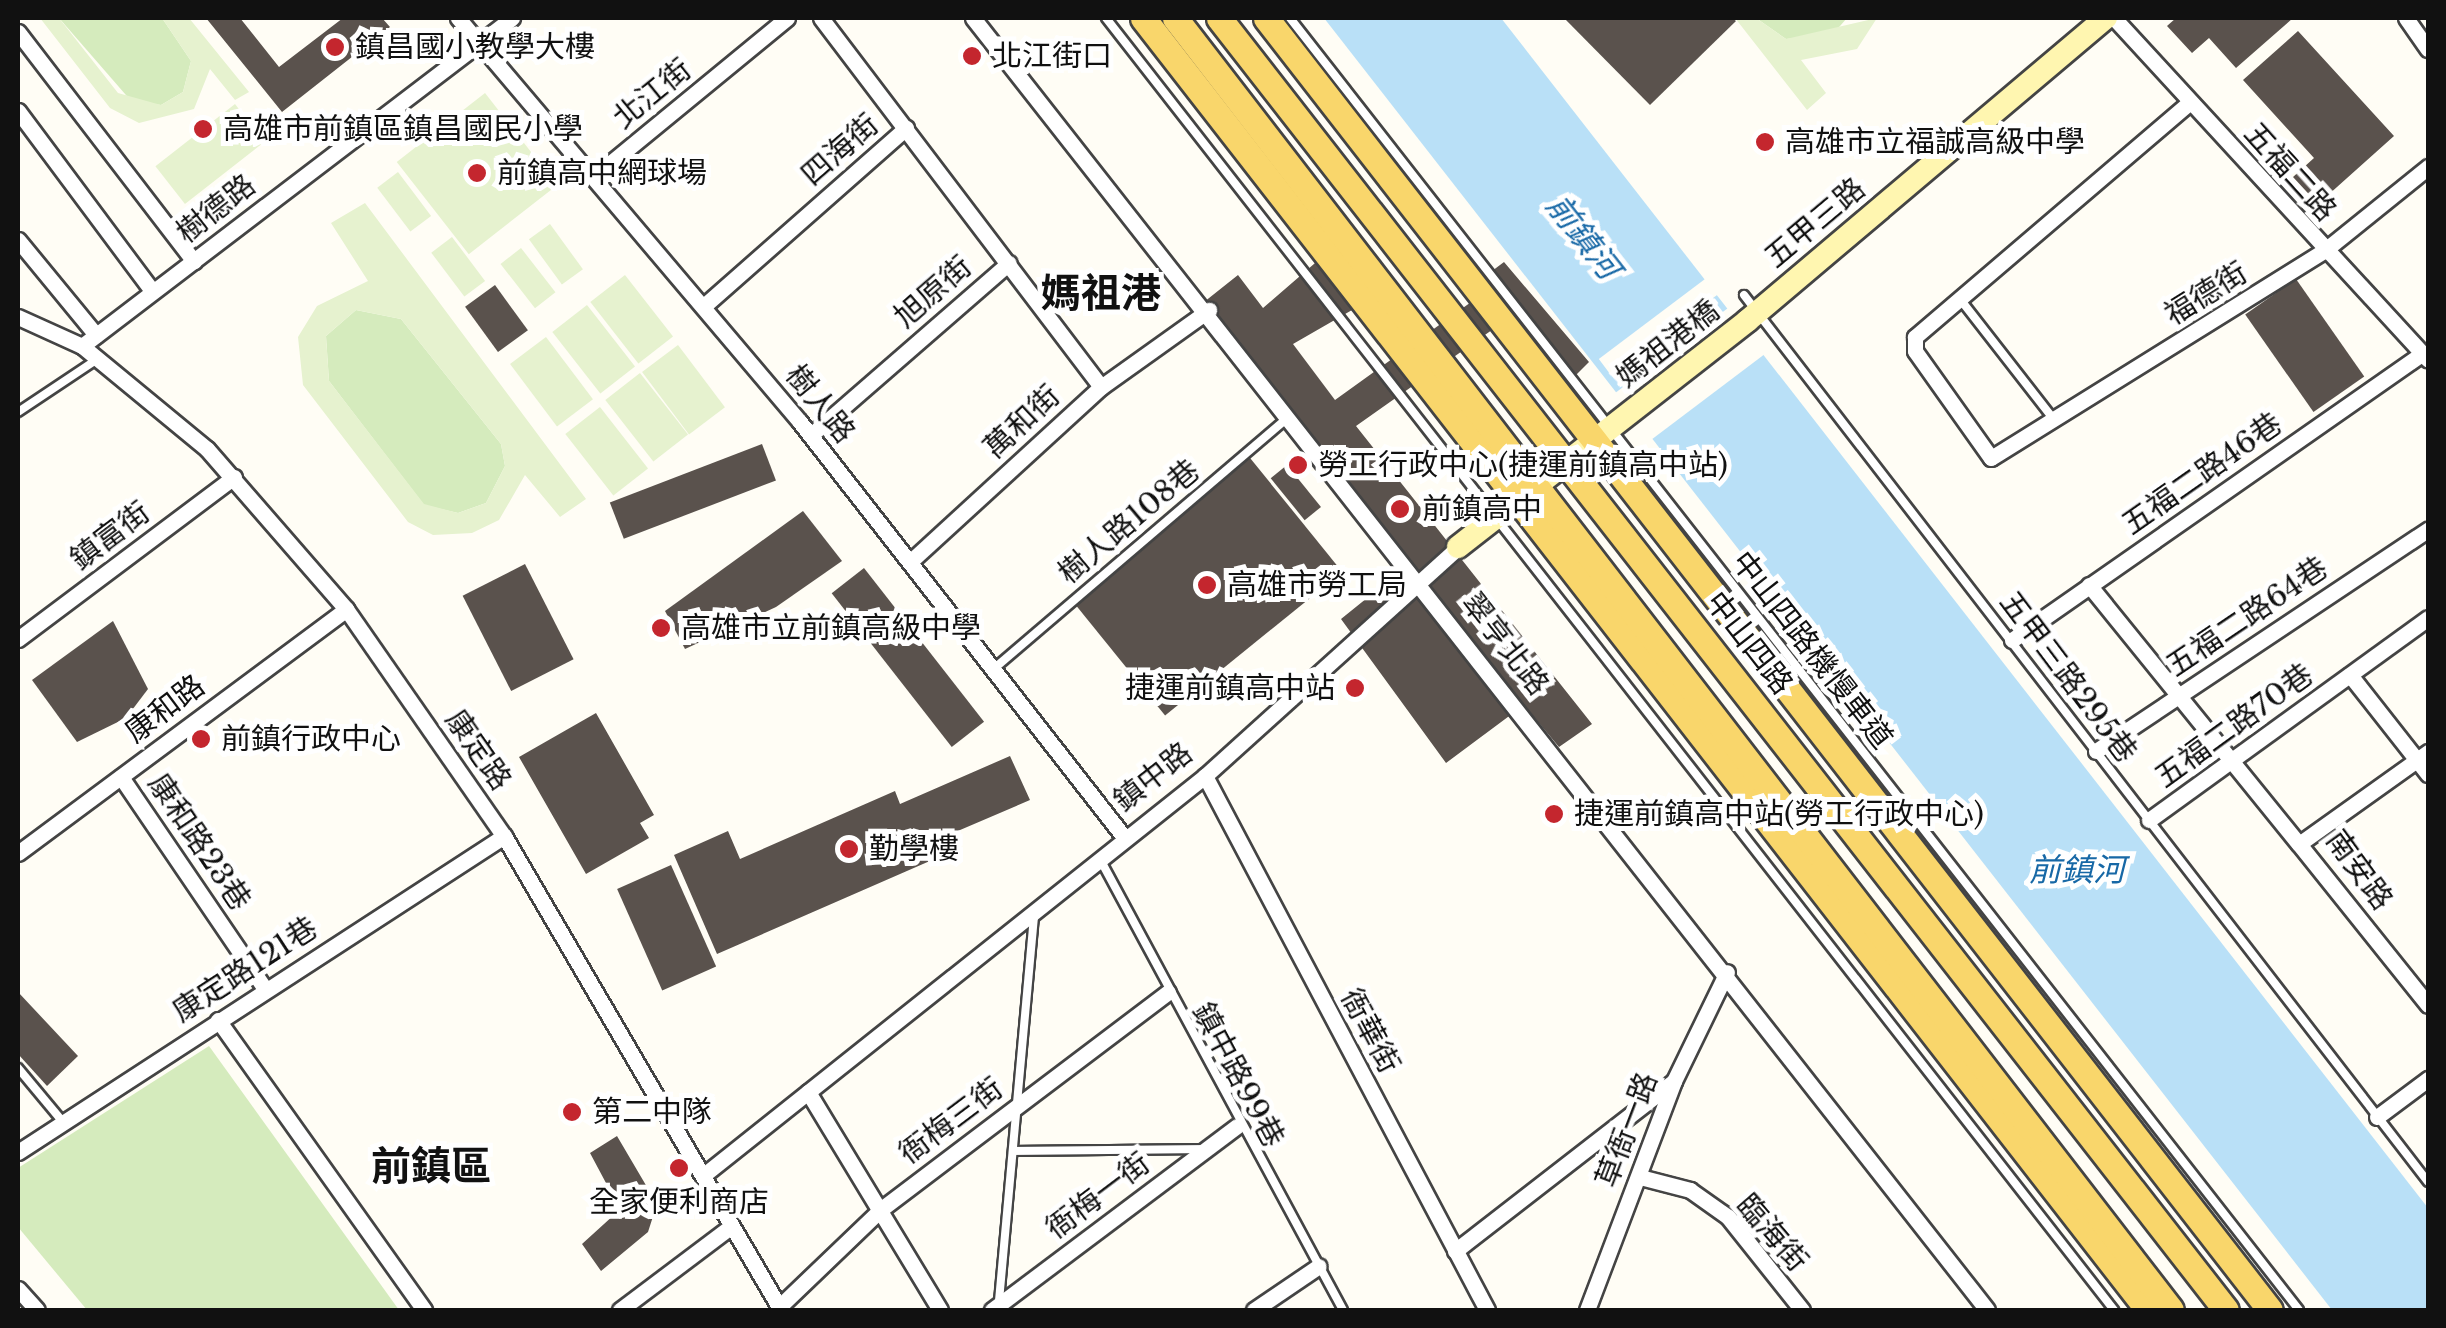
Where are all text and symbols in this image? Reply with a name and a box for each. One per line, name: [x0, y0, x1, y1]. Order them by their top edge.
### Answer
place label: 鎮昌國小教學大樓: [355, 29, 595, 65]
marker: 鎮昌國小教學大樓: [324, 36, 346, 58]
place label: 北江街口: [992, 38, 1112, 74]
marker: 北江街口: [961, 45, 983, 67]
street label: 北江街: [606, 52, 698, 136]
street label: 四海街: [794, 107, 886, 193]
place label: 高雄市前鎮區鎮昌國民小學: [223, 111, 583, 147]
street label: 五福二路: [2236, 115, 2344, 229]
marker: 高雄市前鎮區鎮昌國民小學: [192, 118, 214, 140]
place label: 高雄市立福誠高級中學: [1785, 124, 2085, 160]
marker: 高雄市立福誠高級中學: [1754, 131, 1776, 153]
place label: 前鎮高中網球場: [497, 155, 707, 191]
marker: 前鎮高中網球場: [466, 162, 488, 184]
street label: 樹德路: [169, 167, 263, 251]
street label: 五甲三路: [1757, 171, 1873, 275]
water label: 前鎮河: [1538, 187, 1628, 287]
street label: 旭原街: [887, 249, 979, 335]
street label: 福德街: [2158, 255, 2254, 333]
district label: 媽祖港: [1041, 269, 1161, 317]
street label: 媽祖港橋: [1610, 293, 1726, 395]
street label: 樹人路: [778, 358, 862, 450]
street label: 萬和街: [977, 378, 1067, 466]
street label: 五福二路46巷: [2115, 406, 2289, 542]
place label: 勞工行政中心(捷運前鎮高中站): [1318, 447, 1728, 483]
street label: 樹人路108巷: [1051, 453, 1207, 591]
marker: 勞工行政中心(捷運前鎮高中站): [1287, 454, 1309, 476]
place label: 前鎮高中: [1422, 491, 1542, 527]
street label: 鎮富街: [63, 495, 157, 577]
marker: 前鎮高中: [1387, 496, 1413, 522]
street label: 中山四路機慢車道: [1724, 544, 1900, 756]
street label: 五福二路64巷: [2159, 550, 2335, 684]
place label: 高雄市勞工局: [1227, 567, 1407, 603]
marker: 高雄市勞工局: [1196, 574, 1218, 596]
street label: 五甲三路295巷: [1992, 584, 2144, 770]
street label: 中山四路: [1698, 585, 1800, 701]
street label: 翠亨北路: [1454, 586, 1556, 702]
place label: 高雄市立前鎮高級中學: [681, 610, 981, 646]
marker: 高雄市立前鎮高級中學: [650, 617, 672, 639]
street label: 五福二路70巷: [2148, 657, 2320, 795]
street label: 康和路: [118, 668, 212, 750]
place label: 捷運前鎮高中站: [1125, 670, 1335, 706]
marker: 捷運前鎮高中站: [1344, 677, 1366, 699]
street label: 康定路: [437, 703, 519, 797]
place label: 前鎮行政中心: [221, 721, 401, 757]
marker: 前鎮行政中心: [190, 728, 212, 750]
street label: 鎮中路: [1106, 735, 1200, 819]
street label: 康和路23巷: [140, 767, 258, 917]
place label: 捷運前鎮高中站(勞工行政中心): [1574, 796, 1984, 832]
marker: 捷運前鎮高中站(勞工行政中心): [1543, 803, 1565, 825]
street label: 南安路: [2318, 823, 2400, 917]
place label: 勤學樓: [869, 831, 959, 867]
marker: 勤學樓: [838, 838, 860, 860]
water label: 前鎮河: [2029, 851, 2125, 889]
street label: 康定路121巷: [166, 910, 324, 1030]
street label: 衙華街: [1333, 983, 1407, 1079]
street label: 鎮中路99巷: [1185, 997, 1291, 1153]
street label: 草衙一路: [1589, 1068, 1665, 1192]
street label: 衙梅三街: [892, 1071, 1010, 1171]
place label: 第二中隊: [592, 1094, 712, 1130]
marker: 第二中隊: [561, 1101, 583, 1123]
district label: 前鎮區: [371, 1142, 491, 1190]
street label: 衙梅一街: [1039, 1146, 1157, 1246]
marker: 全家便利商店: [668, 1157, 690, 1179]
place label: 全家便利商店: [589, 1184, 769, 1220]
street label: 臨海街: [1729, 1187, 1815, 1279]

